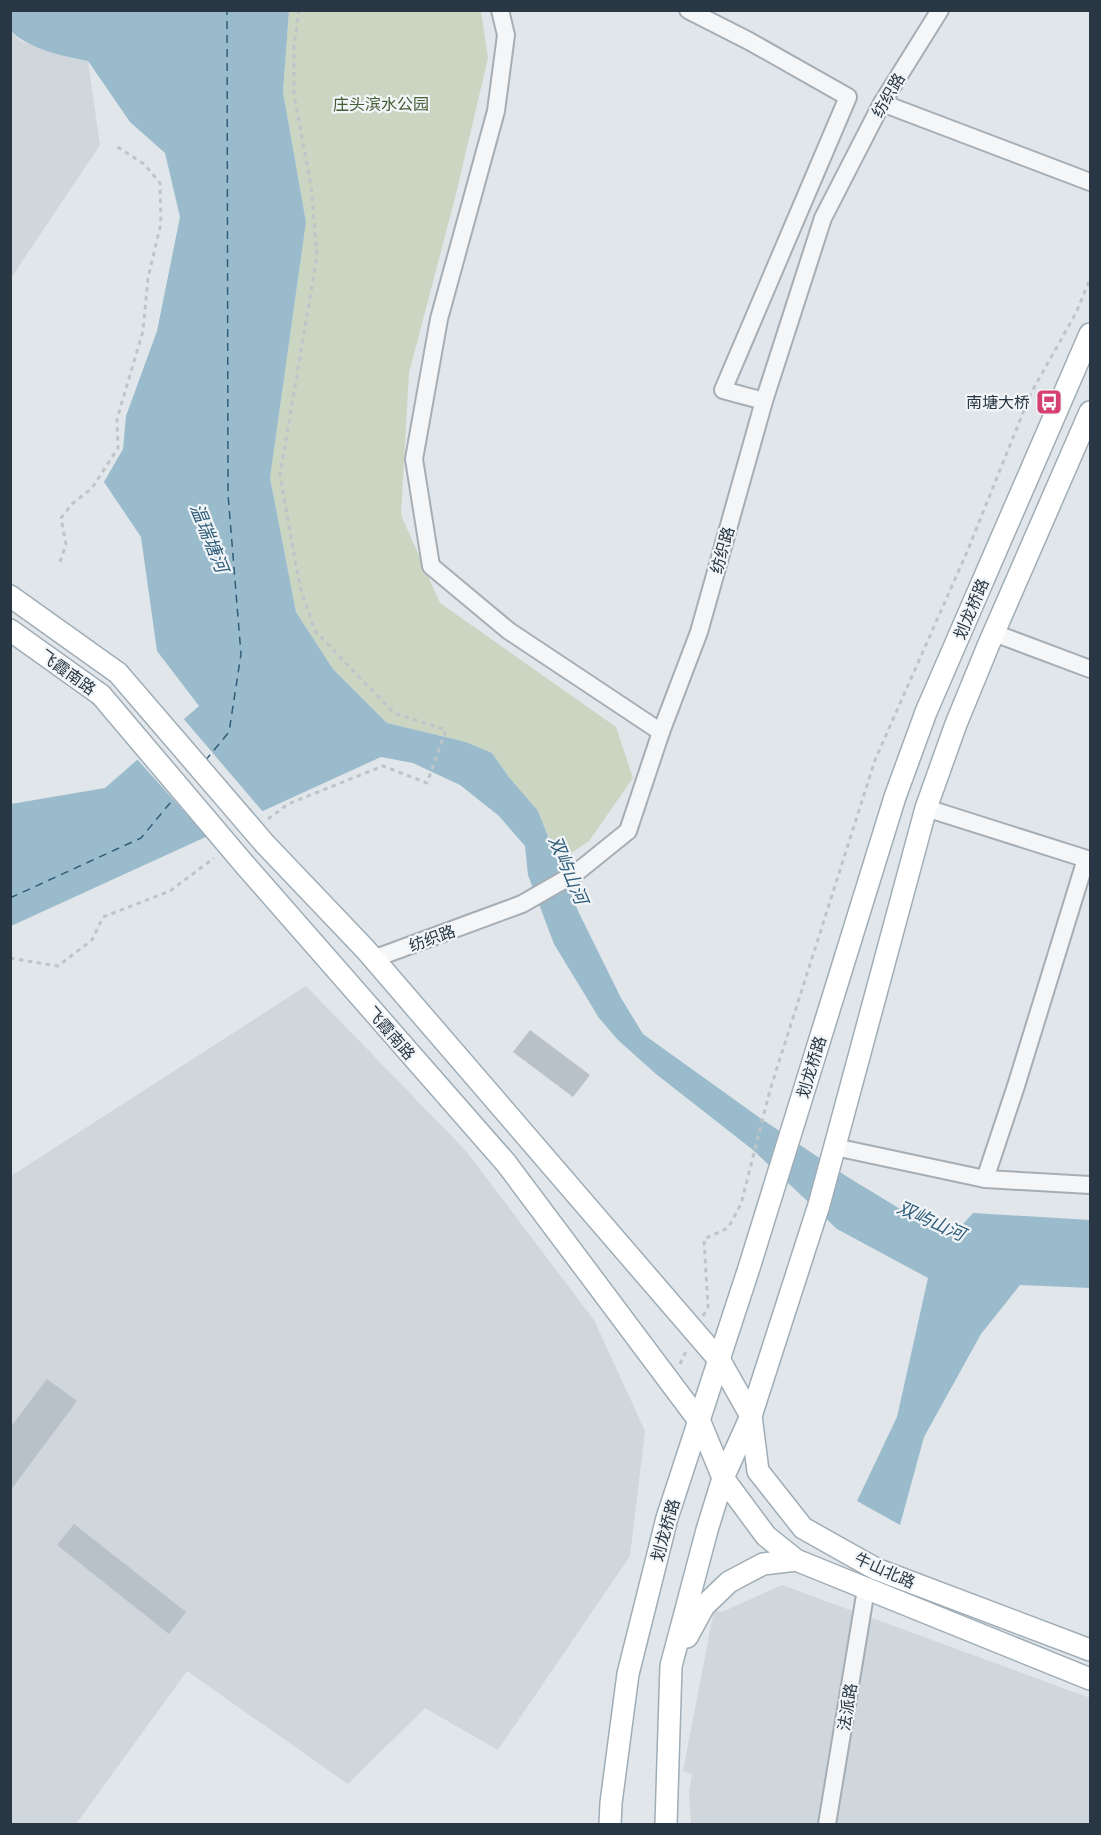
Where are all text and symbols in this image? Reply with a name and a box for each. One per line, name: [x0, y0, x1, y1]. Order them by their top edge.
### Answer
street label: 纺织路: [868, 70, 909, 121]
park label: 庄头滨水公园: [333, 95, 429, 114]
bus stop icon: 南塘大桥: [1034, 387, 1064, 417]
place label: 南塘大桥: [966, 393, 1030, 412]
water label: 温瑞塘河: [185, 501, 234, 578]
street label: 纺织路: [707, 524, 738, 576]
street label: 划龙桥路: [950, 576, 993, 642]
street label: 飞霞南路: [36, 646, 99, 699]
water label: 双屿山河: [544, 833, 593, 910]
street label: 纺织路: [406, 921, 458, 956]
street label: 飞霞南路: [362, 1003, 419, 1064]
street label: 划龙桥路: [793, 1034, 830, 1101]
water label: 双屿山河: [894, 1196, 971, 1247]
street label: 划龙桥路: [648, 1497, 683, 1564]
street label: 牛山北路: [852, 1549, 918, 1592]
street label: 法派路: [834, 1682, 861, 1732]

